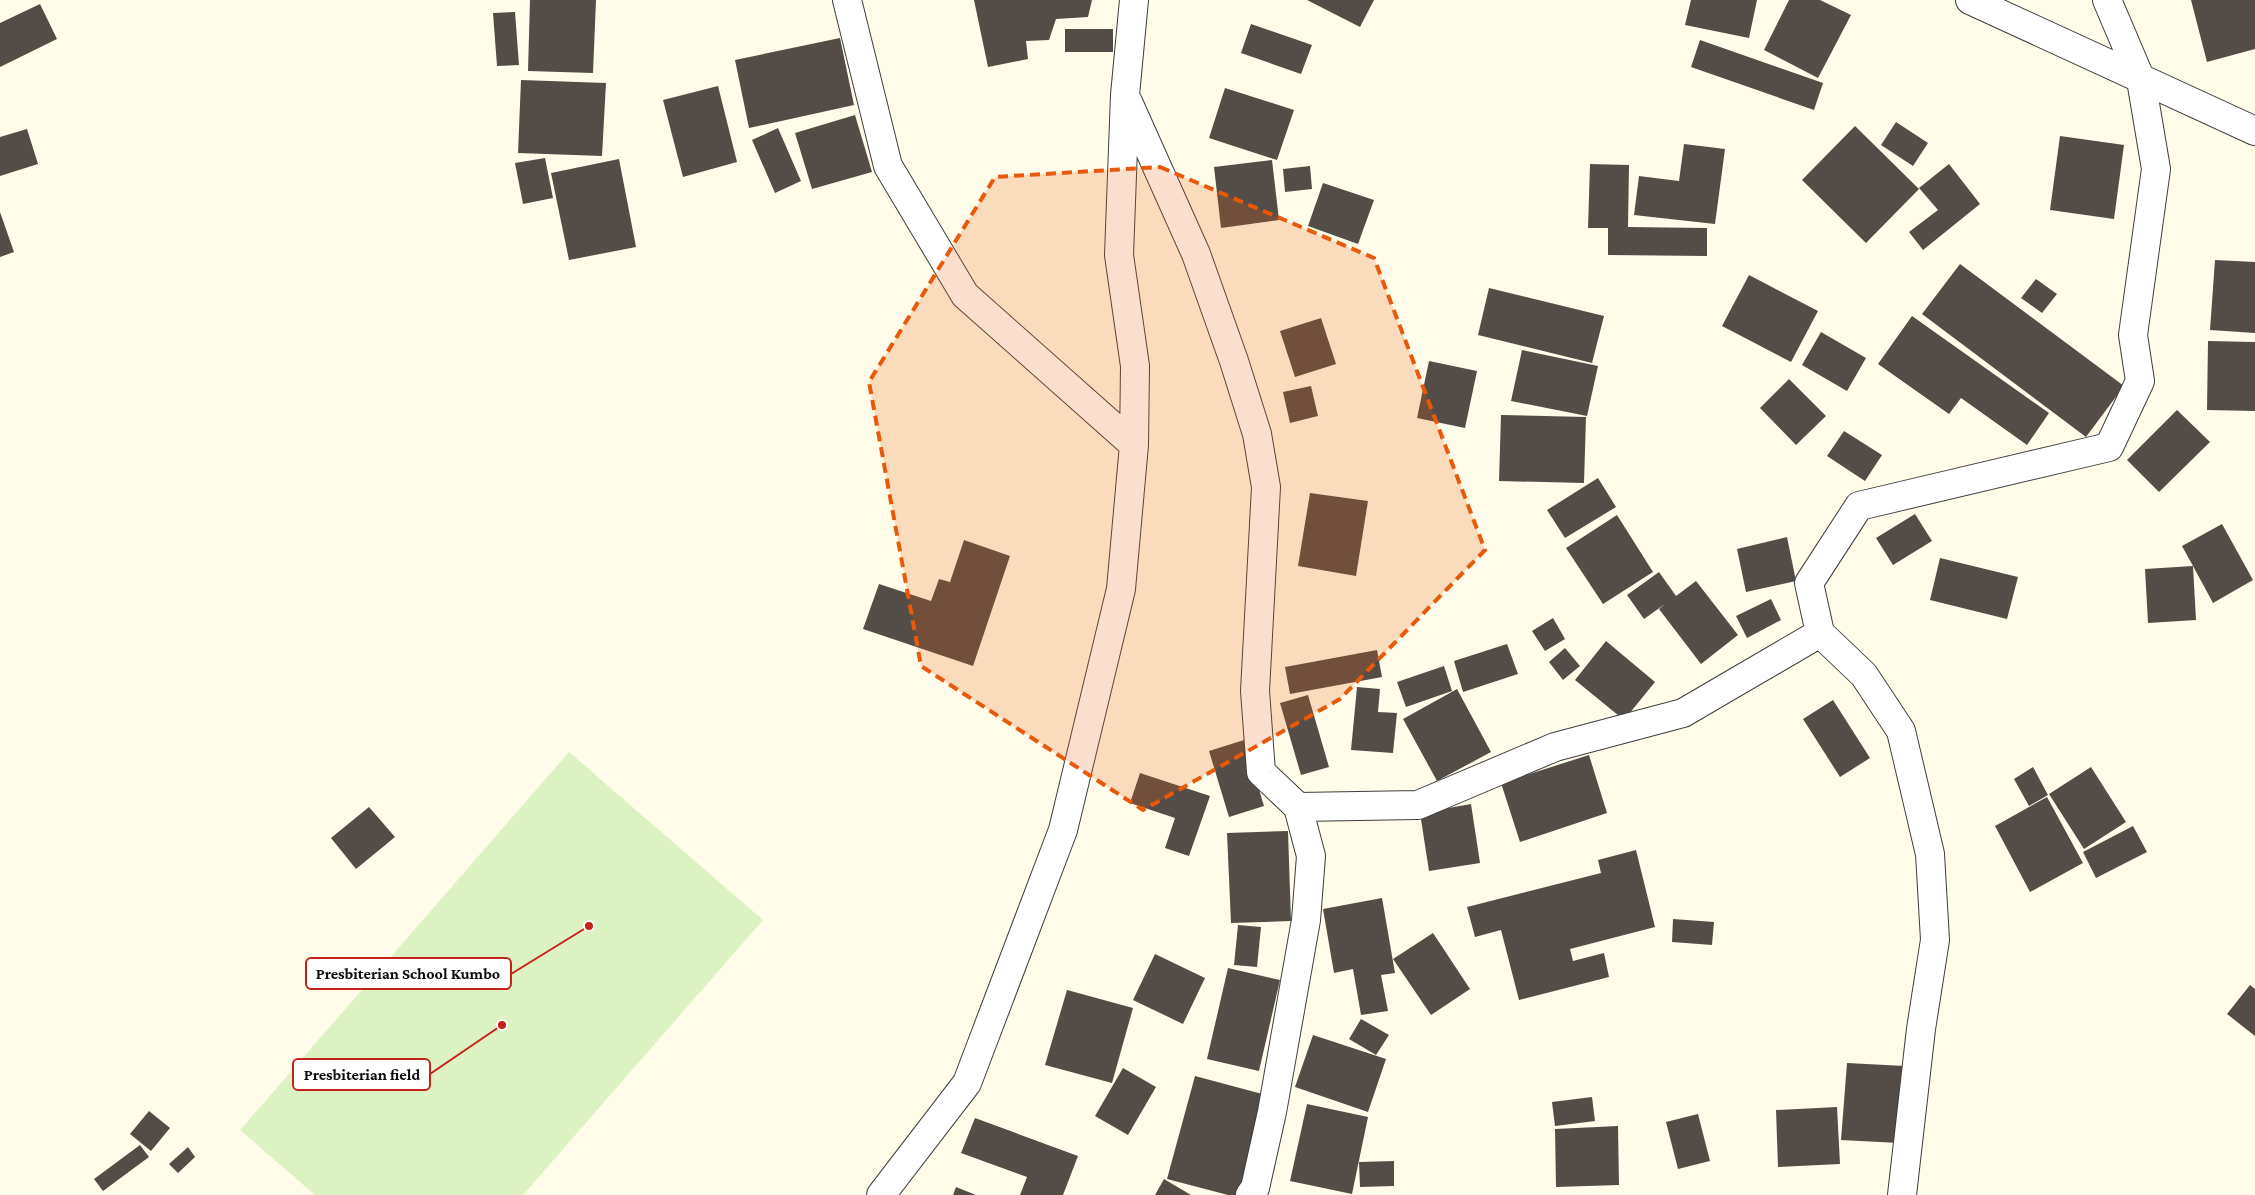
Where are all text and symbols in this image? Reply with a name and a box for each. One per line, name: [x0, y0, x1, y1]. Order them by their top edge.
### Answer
callout: Presbiterian School Kumbo: [306, 958, 511, 989]
text: Presbiterian School Kumbo: [316, 965, 500, 982]
callout: Presbiterian field: [293, 1059, 430, 1090]
text: Presbiterian field: [304, 1066, 420, 1083]

